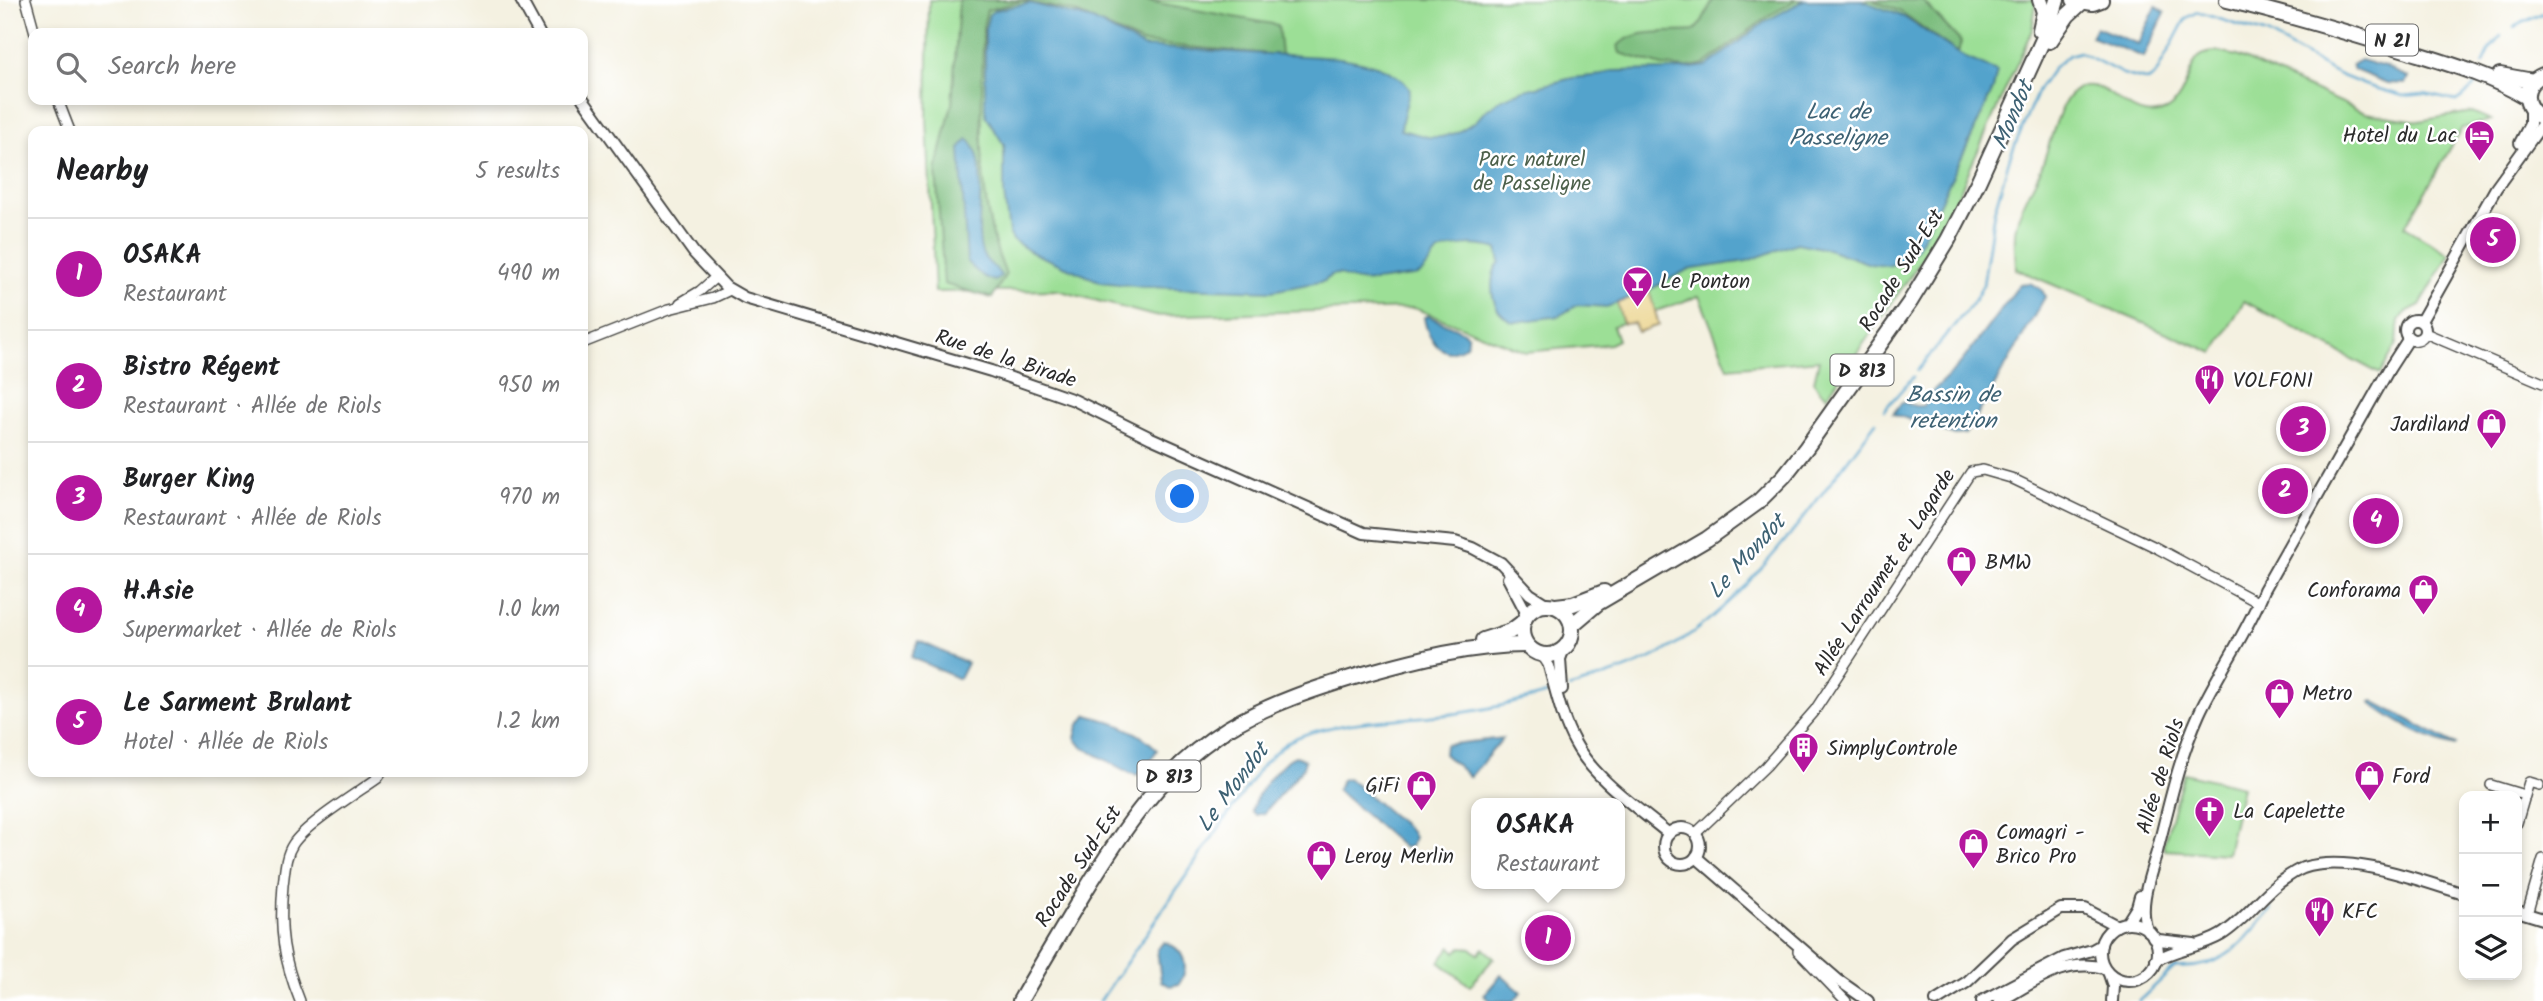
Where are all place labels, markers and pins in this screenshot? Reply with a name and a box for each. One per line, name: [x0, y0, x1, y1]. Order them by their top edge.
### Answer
hotel icon: Hotel du Lac: [2463, 118, 2497, 162]
place label: Hotel du Lac: [2343, 120, 2457, 153]
pin: 5: [2470, 214, 2516, 266]
bar icon: Le Ponton: [1620, 264, 1654, 308]
place label: Le Ponton: [1660, 266, 1750, 299]
restaurant icon: VOLFONI: [2193, 363, 2227, 407]
place label: VOLFONI: [2233, 365, 2313, 398]
pin: 3: [2280, 403, 2326, 455]
shop icon: Jardiland: [2475, 407, 2509, 451]
place label: Jardiland: [2390, 409, 2470, 442]
pin: 2: [2262, 465, 2308, 517]
pin: 4: [2353, 495, 2399, 547]
shop icon: BMW: [1945, 545, 1979, 589]
place label: BMW: [1985, 547, 2031, 580]
shop icon: Conforama: [2407, 573, 2441, 617]
place label: Conforama: [2307, 575, 2401, 608]
shop icon: Metro: [2262, 676, 2296, 720]
place label: Metro: [2302, 678, 2353, 711]
building icon: SimplyControle: [1787, 731, 1821, 775]
place label: SimplyControle: [1827, 733, 1958, 766]
shop icon: Ford: [2352, 759, 2386, 803]
place label: Ford: [2392, 761, 2430, 794]
shop icon: GiFi: [1405, 768, 1439, 812]
place label: GiFi: [1365, 770, 1400, 803]
church icon: La Capelette: [2193, 794, 2227, 838]
place label: La Capelette: [2233, 796, 2346, 829]
place label: Comagri - Brico Pro: [1996, 817, 2085, 874]
shop icon: Comagri - Brico Pro: [1956, 827, 1990, 871]
shop icon: Leroy Merlin: [1304, 839, 1338, 883]
place label: Leroy Merlin: [1344, 841, 1454, 874]
restaurant icon: KFC: [2302, 894, 2336, 938]
place label: KFC: [2342, 896, 2378, 929]
pin: 1: [1525, 912, 1571, 964]

